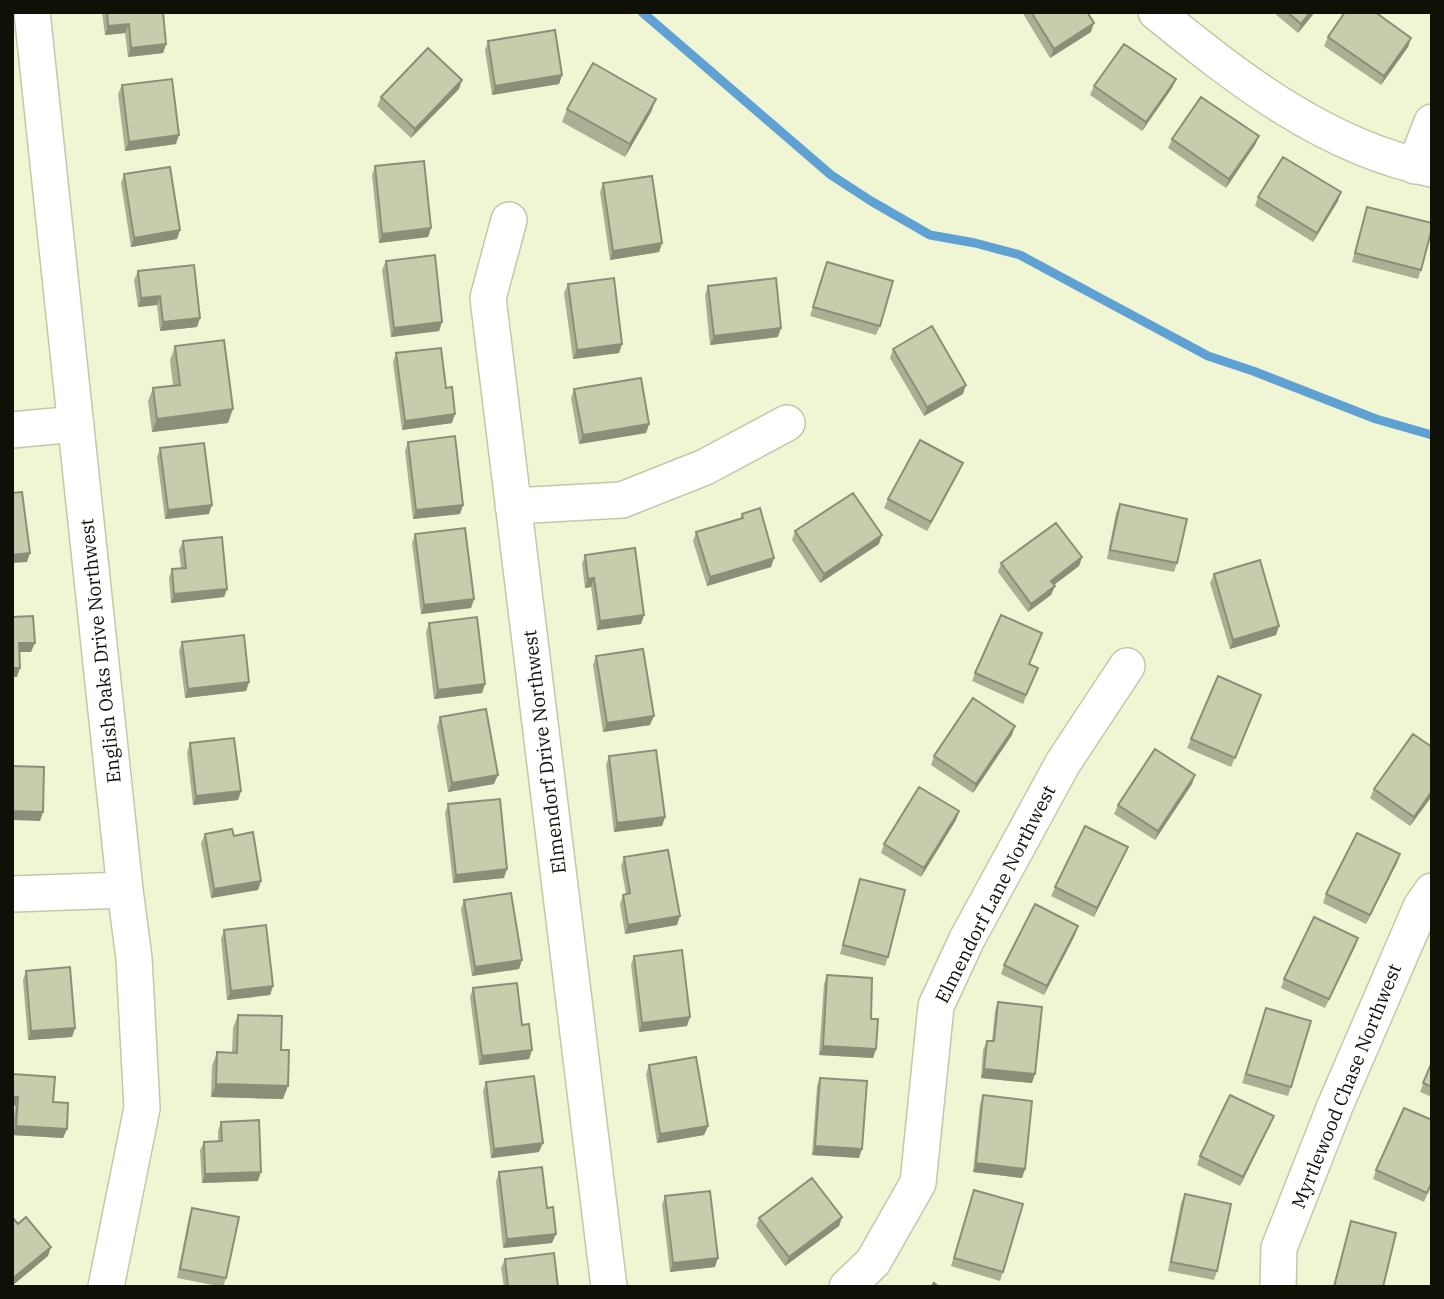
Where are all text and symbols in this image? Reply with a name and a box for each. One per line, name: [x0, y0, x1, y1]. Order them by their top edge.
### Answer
street label: English Oaks Drive Northwest: [74, 517, 126, 785]
street label: Elmendorf Drive Northwest: [517, 628, 571, 875]
street label: Elmendorf Lane Northwest: [929, 781, 1061, 1007]
street label: Myrtlewood Chase Northwest: [1286, 960, 1406, 1212]

